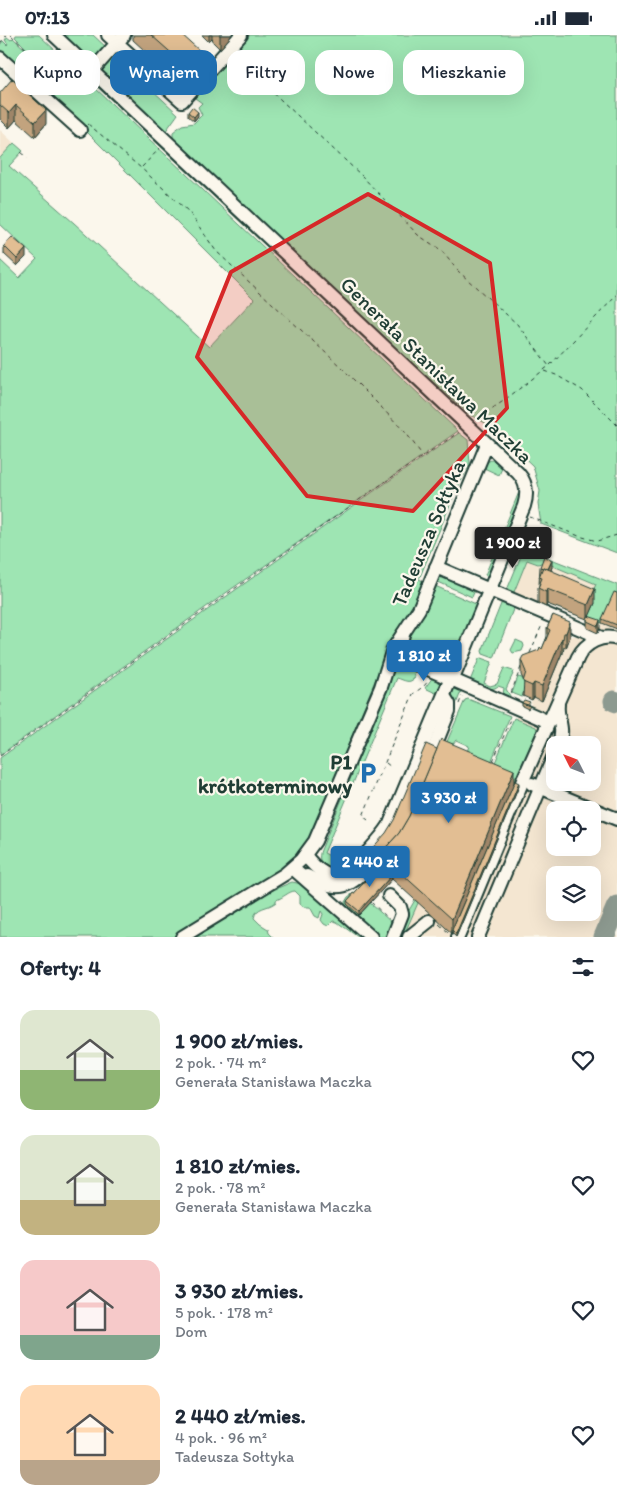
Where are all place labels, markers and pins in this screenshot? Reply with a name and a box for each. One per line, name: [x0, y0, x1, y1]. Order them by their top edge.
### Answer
pin: 1 900 zł: [461, 527, 565, 569]
pin: 1 810 zł: [372, 639, 476, 682]
place label: P1 krótkoterminowy: [198, 749, 352, 799]
parking icon: P1 krótkoterminowy: [355, 760, 381, 786]
pin: 3 930 zł: [397, 781, 501, 824]
pin: 2 440 zł: [318, 845, 422, 888]

